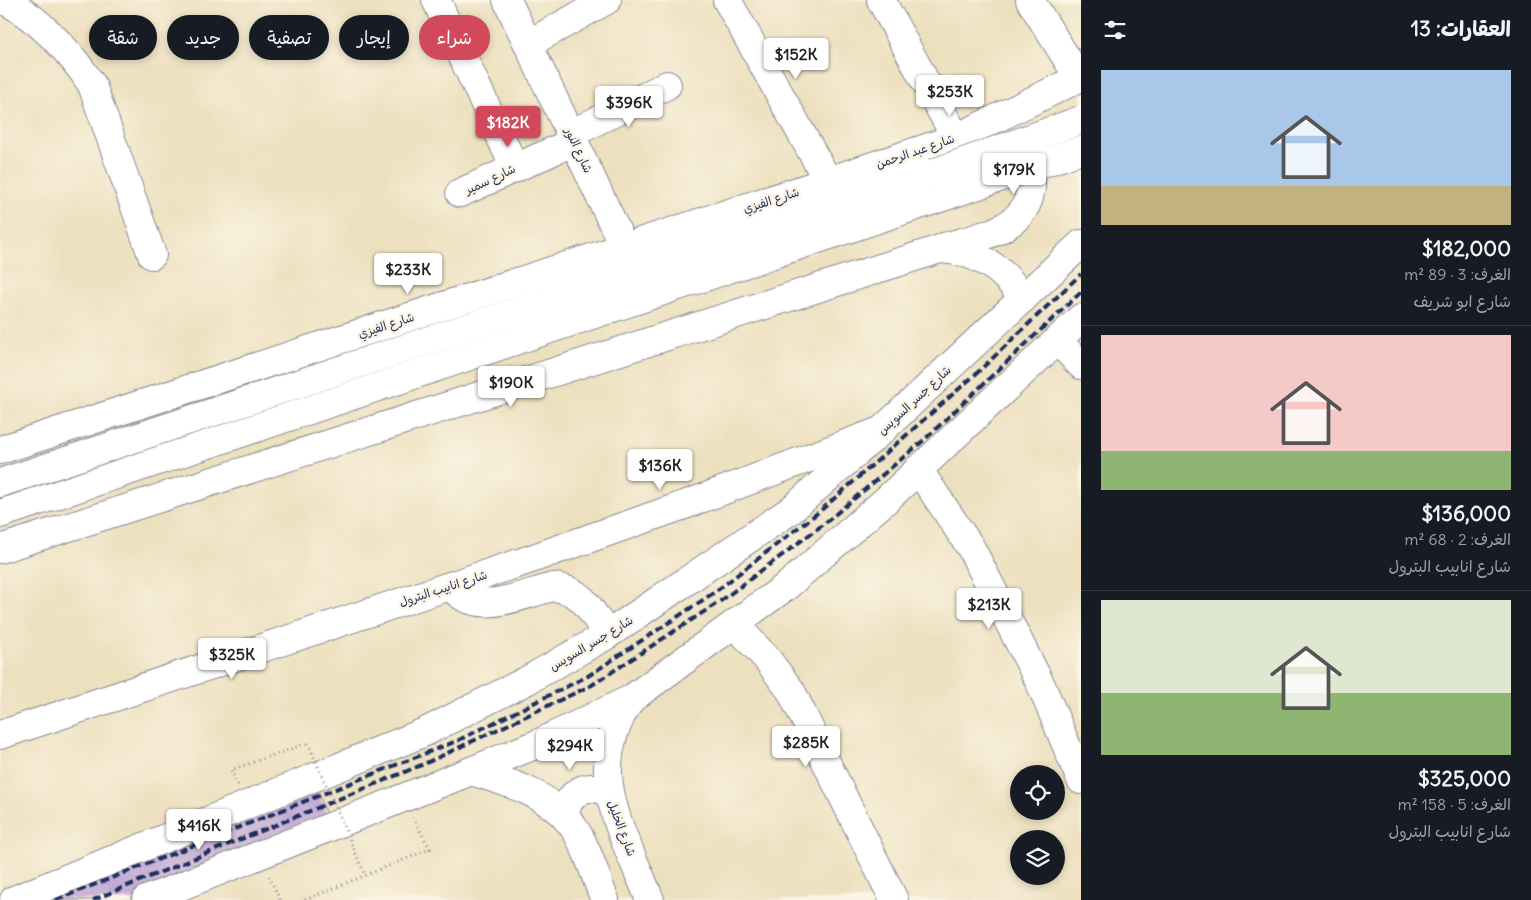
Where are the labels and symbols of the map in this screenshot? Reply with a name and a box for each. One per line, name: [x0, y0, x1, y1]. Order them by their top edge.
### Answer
pin: $152K: [761, 38, 831, 80]
pin: $253K: [915, 74, 985, 117]
pin: $396K: [594, 86, 664, 128]
pin: $182K: [473, 106, 543, 148]
street label: شارع النور: [560, 124, 596, 176]
street label: شارع عبد الرحمن: [874, 131, 957, 173]
pin: $179K: [979, 152, 1049, 195]
street label: شارع سمير: [461, 161, 519, 199]
street label: شارع الفيزي: [741, 184, 802, 218]
pin: $233K: [373, 252, 443, 295]
street label: شارع الفيزي: [356, 309, 417, 343]
street label: شارع جسر السويس: [874, 362, 955, 439]
pin: $190K: [476, 366, 546, 408]
pin: $136K: [625, 448, 695, 491]
street label: شارع انابيب البترول: [397, 567, 490, 611]
pin: $213K: [954, 588, 1024, 630]
street label: شارع جسر السويس: [547, 612, 636, 676]
pin: $325K: [197, 638, 267, 680]
pin: $285K: [771, 726, 841, 768]
pin: $294K: [535, 728, 605, 771]
street label: شارع الخليل: [603, 798, 640, 859]
pin: $416K: [164, 808, 234, 851]

